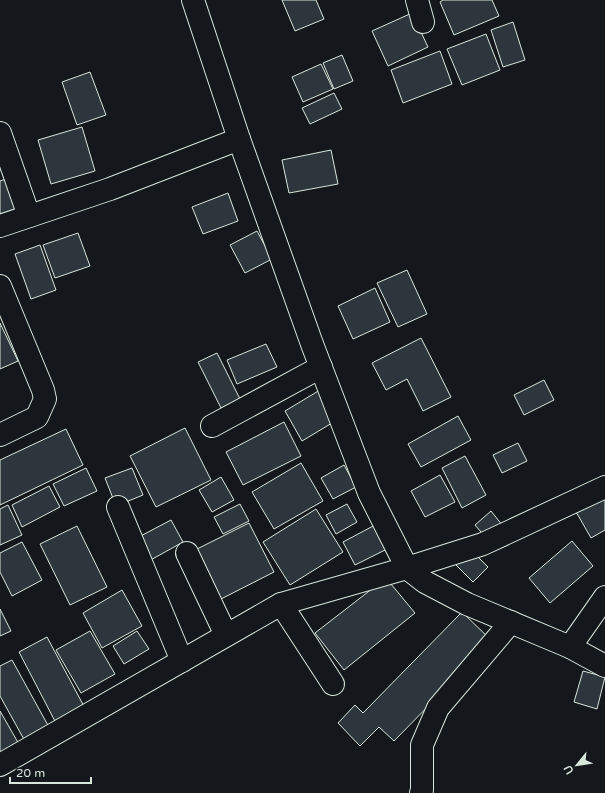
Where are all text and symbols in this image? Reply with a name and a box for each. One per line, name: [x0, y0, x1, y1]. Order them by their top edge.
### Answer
north arrow: [557, 745, 597, 785]
scale bar: [10, 759, 91, 785]
text: U: [561, 763, 576, 777]
text: 20 m: [16, 766, 45, 780]

